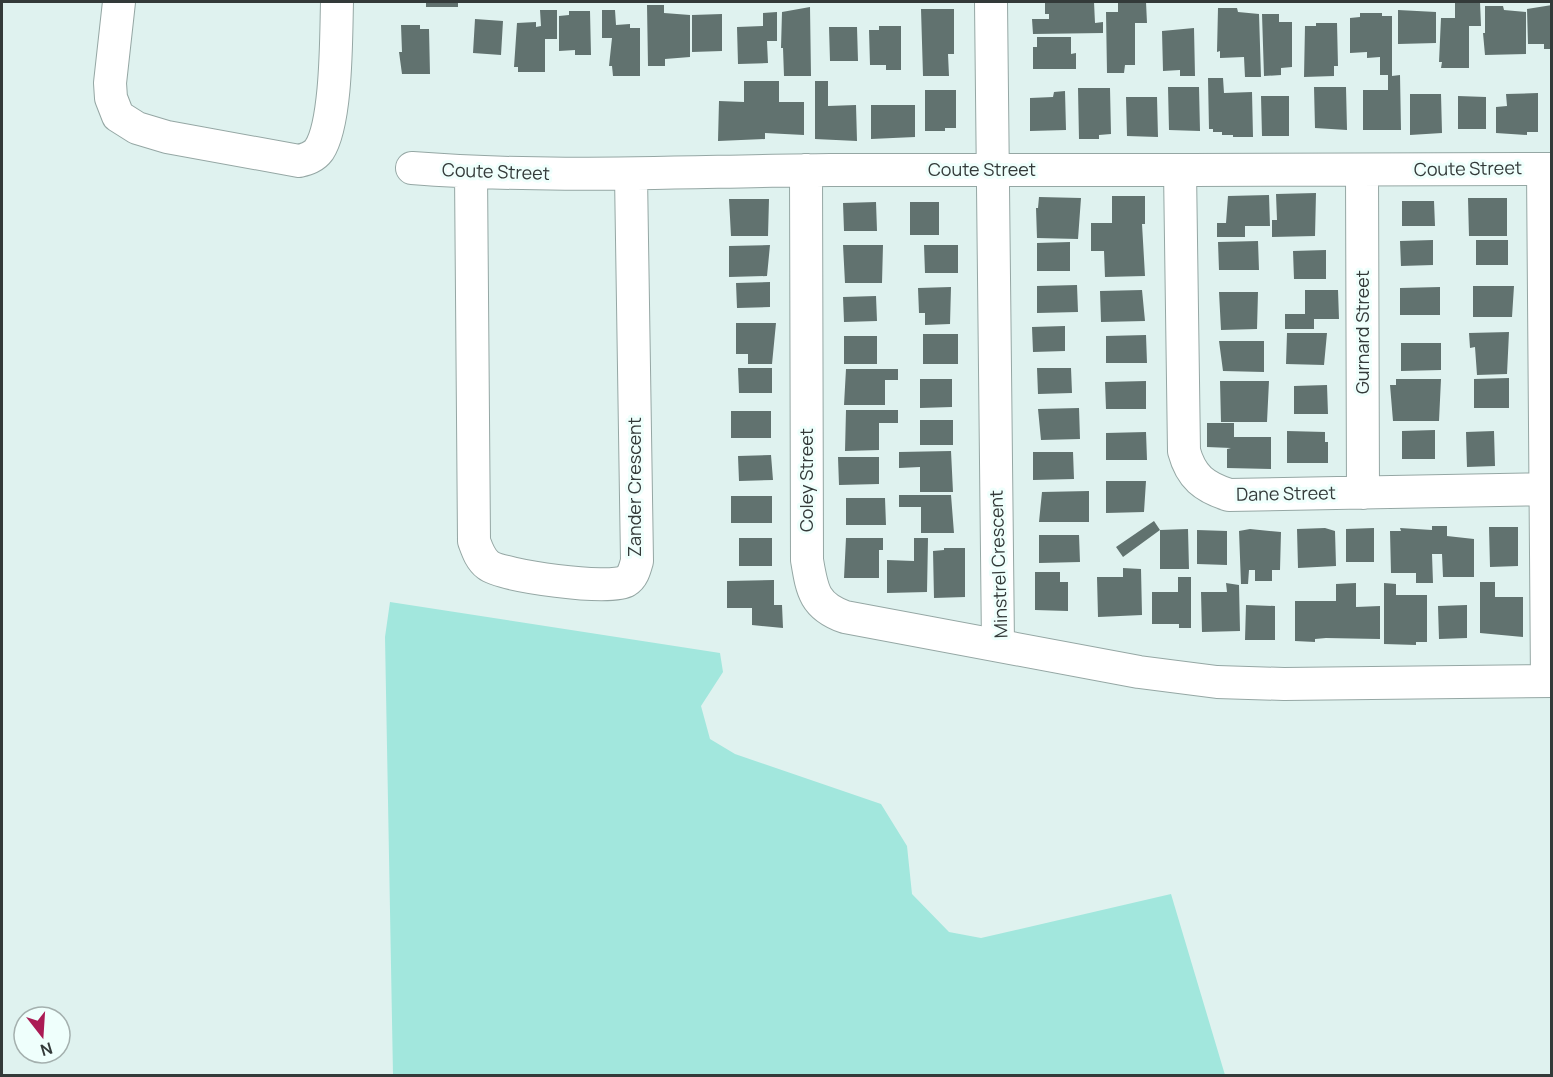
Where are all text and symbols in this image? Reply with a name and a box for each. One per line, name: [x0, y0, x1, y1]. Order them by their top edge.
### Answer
street label: Coute Street: [1414, 155, 1522, 181]
street label: Coute Street: [442, 157, 550, 185]
street label: Coute Street: [928, 157, 1036, 181]
street label: Gurnard Street: [1350, 270, 1374, 394]
street label: Zander Crescent: [622, 417, 646, 557]
street label: Coley Street: [794, 428, 818, 532]
street label: Dane Street: [1236, 480, 1336, 506]
street label: Minstrel Crescent: [983, 489, 1013, 639]
north arrow: [12, 1005, 72, 1065]
text: N: [38, 1037, 55, 1062]

